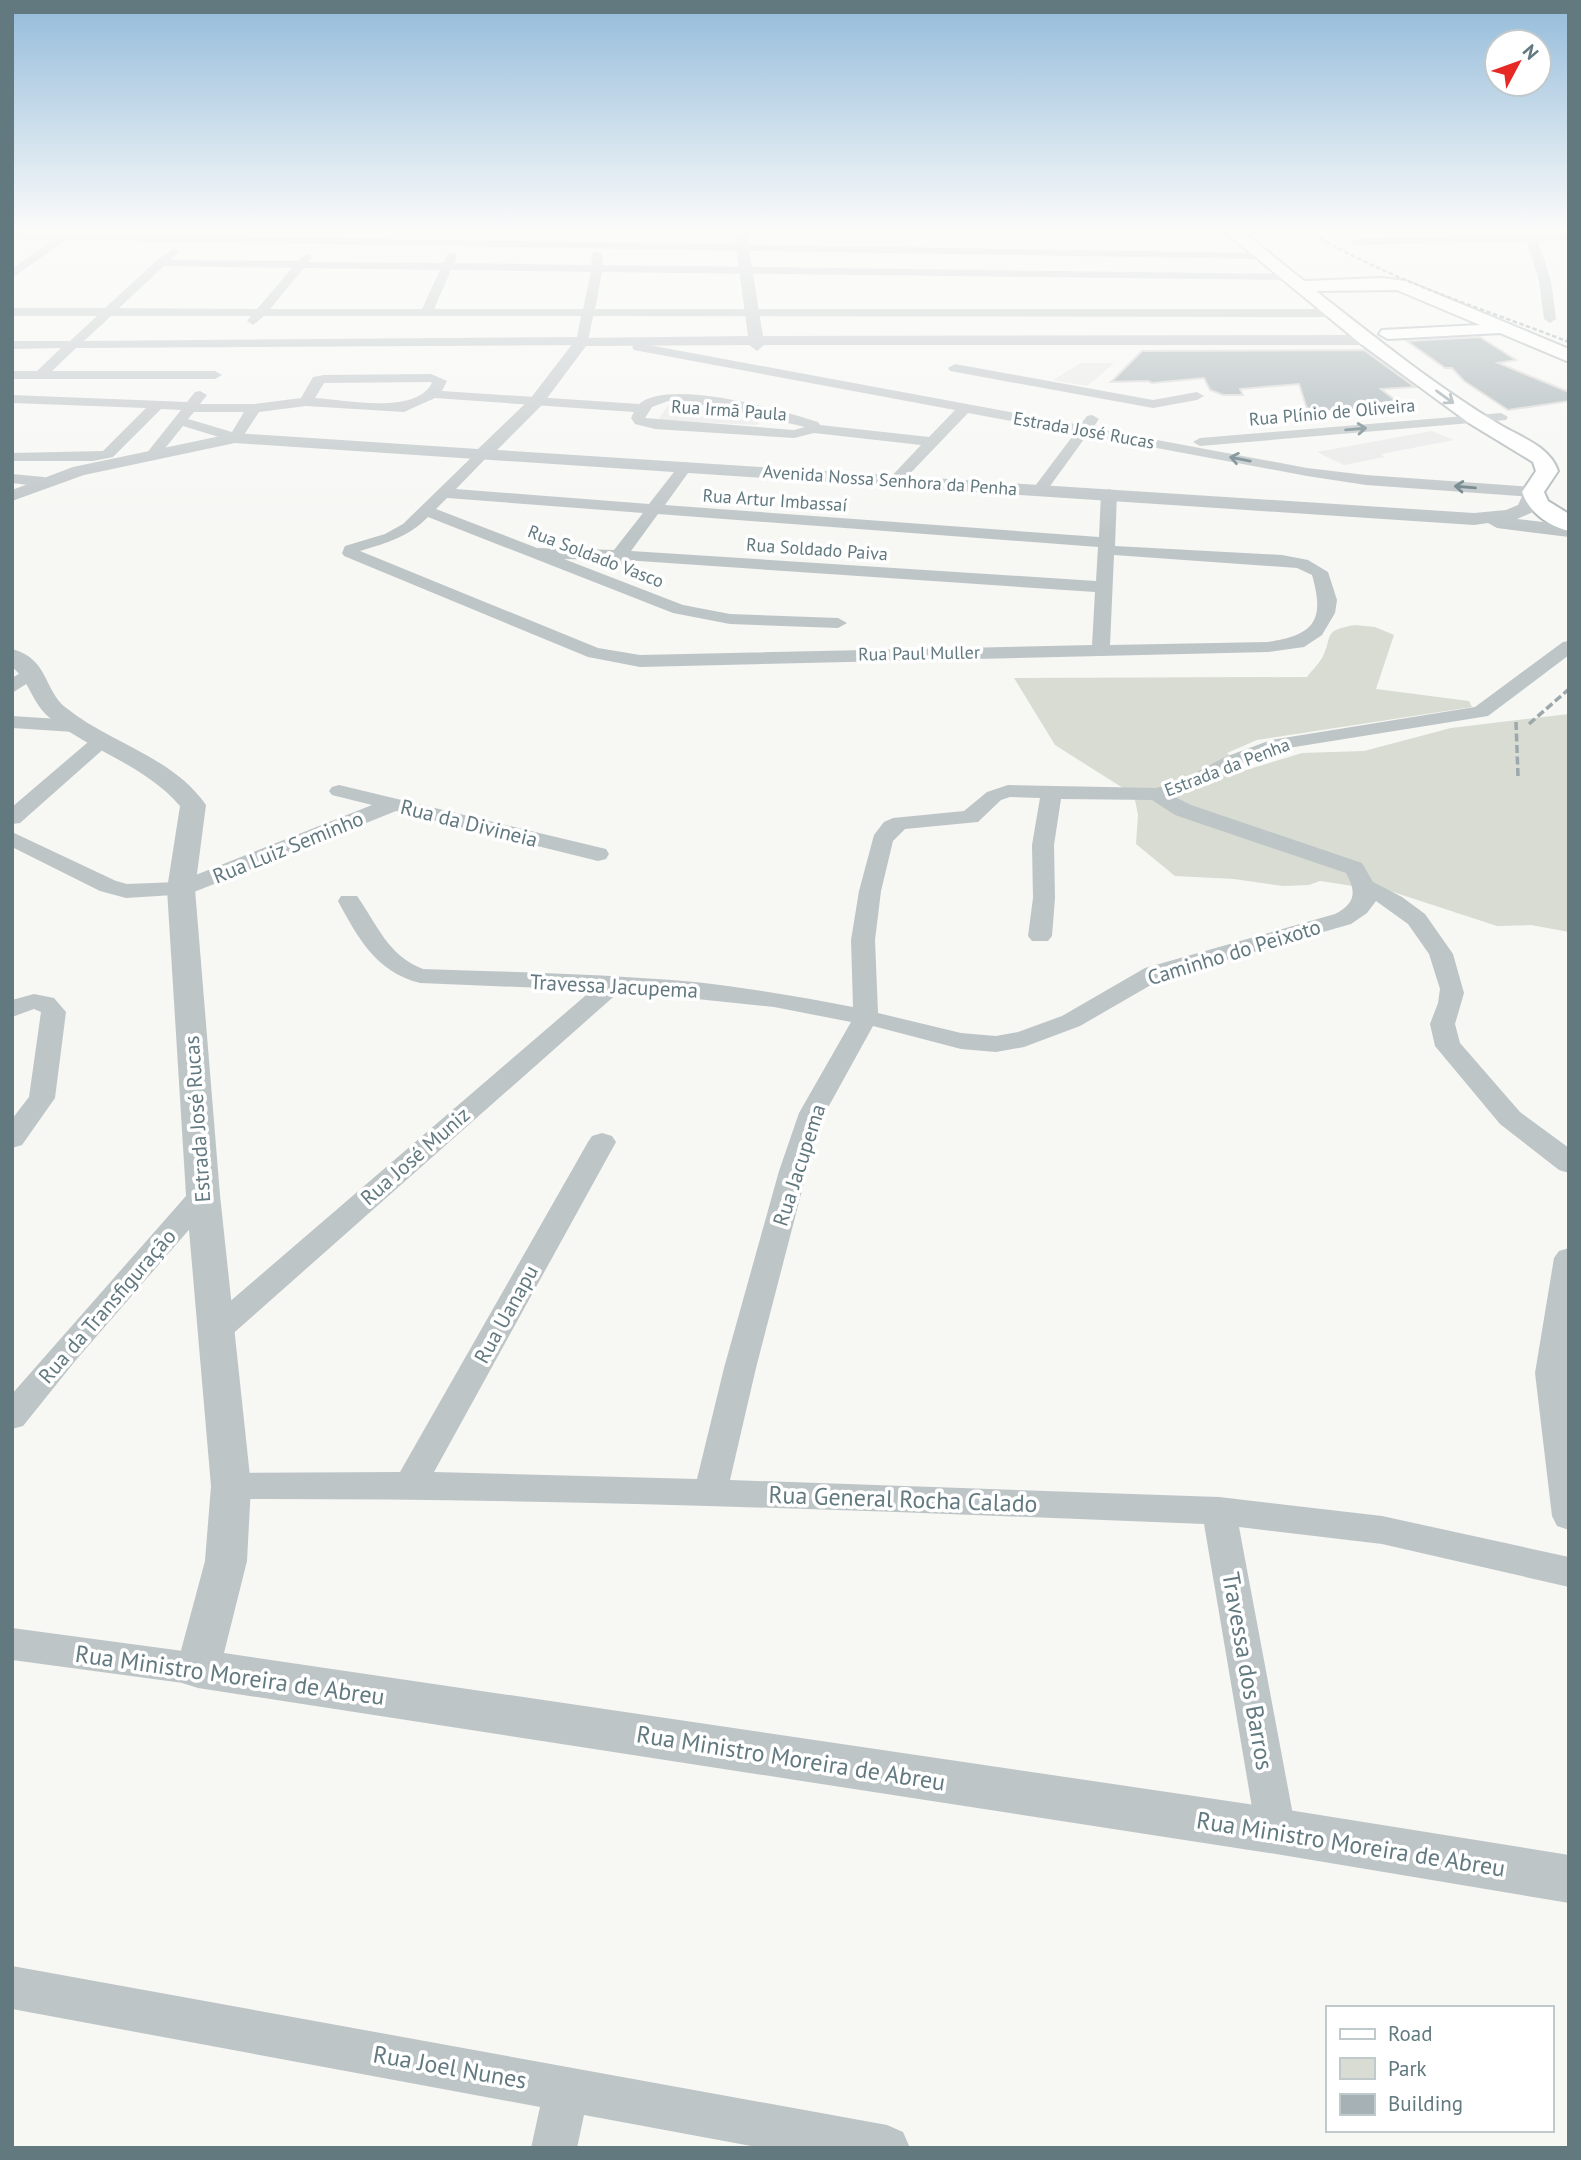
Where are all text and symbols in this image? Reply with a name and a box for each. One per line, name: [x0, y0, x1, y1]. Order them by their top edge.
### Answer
north arrow: [1483, 28, 1553, 98]
text: N: [1518, 39, 1544, 64]
one-way arrow: [1435, 390, 1454, 405]
street label: Rua Plínio de Oliveira: [1248, 393, 1416, 431]
street label: Rua Irmã Paula: [670, 394, 788, 426]
street label: Estrada José Rucas: [1012, 406, 1156, 454]
one-way arrow: [1344, 422, 1367, 435]
one-way arrow: [1229, 452, 1252, 466]
street label: Avenida Nossa Senhora da Penha: [762, 460, 1018, 500]
one-way arrow: [1454, 480, 1477, 493]
street label: Rua Artur Imbassaí: [702, 483, 848, 517]
street label: Rua Soldado Vasco: [525, 519, 667, 593]
street label: Rua Soldado Paiva: [745, 533, 889, 565]
street label: Rua Paul Muller: [858, 640, 980, 666]
street label: Estrada da Penha: [1161, 733, 1293, 801]
street label: Rua da Divineia: [398, 793, 540, 853]
street label: Rua Luiz Seminho: [209, 804, 367, 890]
street label: Caminho do Peixoto: [1144, 913, 1324, 991]
street label: Travessa Jacupema: [529, 968, 699, 1004]
street label: Estrada José Rucas: [178, 1035, 216, 1203]
street label: Rua José Muniz: [355, 1101, 475, 1211]
street label: Rua Jacupema: [767, 1101, 831, 1229]
street label: Rua da Transfiguração: [32, 1223, 182, 1389]
street label: Rua Uanapu: [468, 1260, 544, 1368]
street label: Rua General Rocha Calado: [768, 1479, 1038, 1519]
street label: Travessa dos Barros: [1215, 1570, 1281, 1772]
street label: Rua Ministro Moreira de Abreu: [73, 1638, 387, 1712]
street label: Rua Ministro Moreira de Abreu: [634, 1718, 948, 1798]
street label: Rua Ministro Moreira de Abreu: [1194, 1804, 1508, 1884]
legend: [1326, 2006, 1553, 2132]
text: Road: [1388, 2020, 1432, 2047]
street label: Rua Joel Nunes: [371, 2038, 529, 2096]
text: Park: [1388, 2055, 1427, 2082]
text: Building: [1388, 2090, 1463, 2117]

